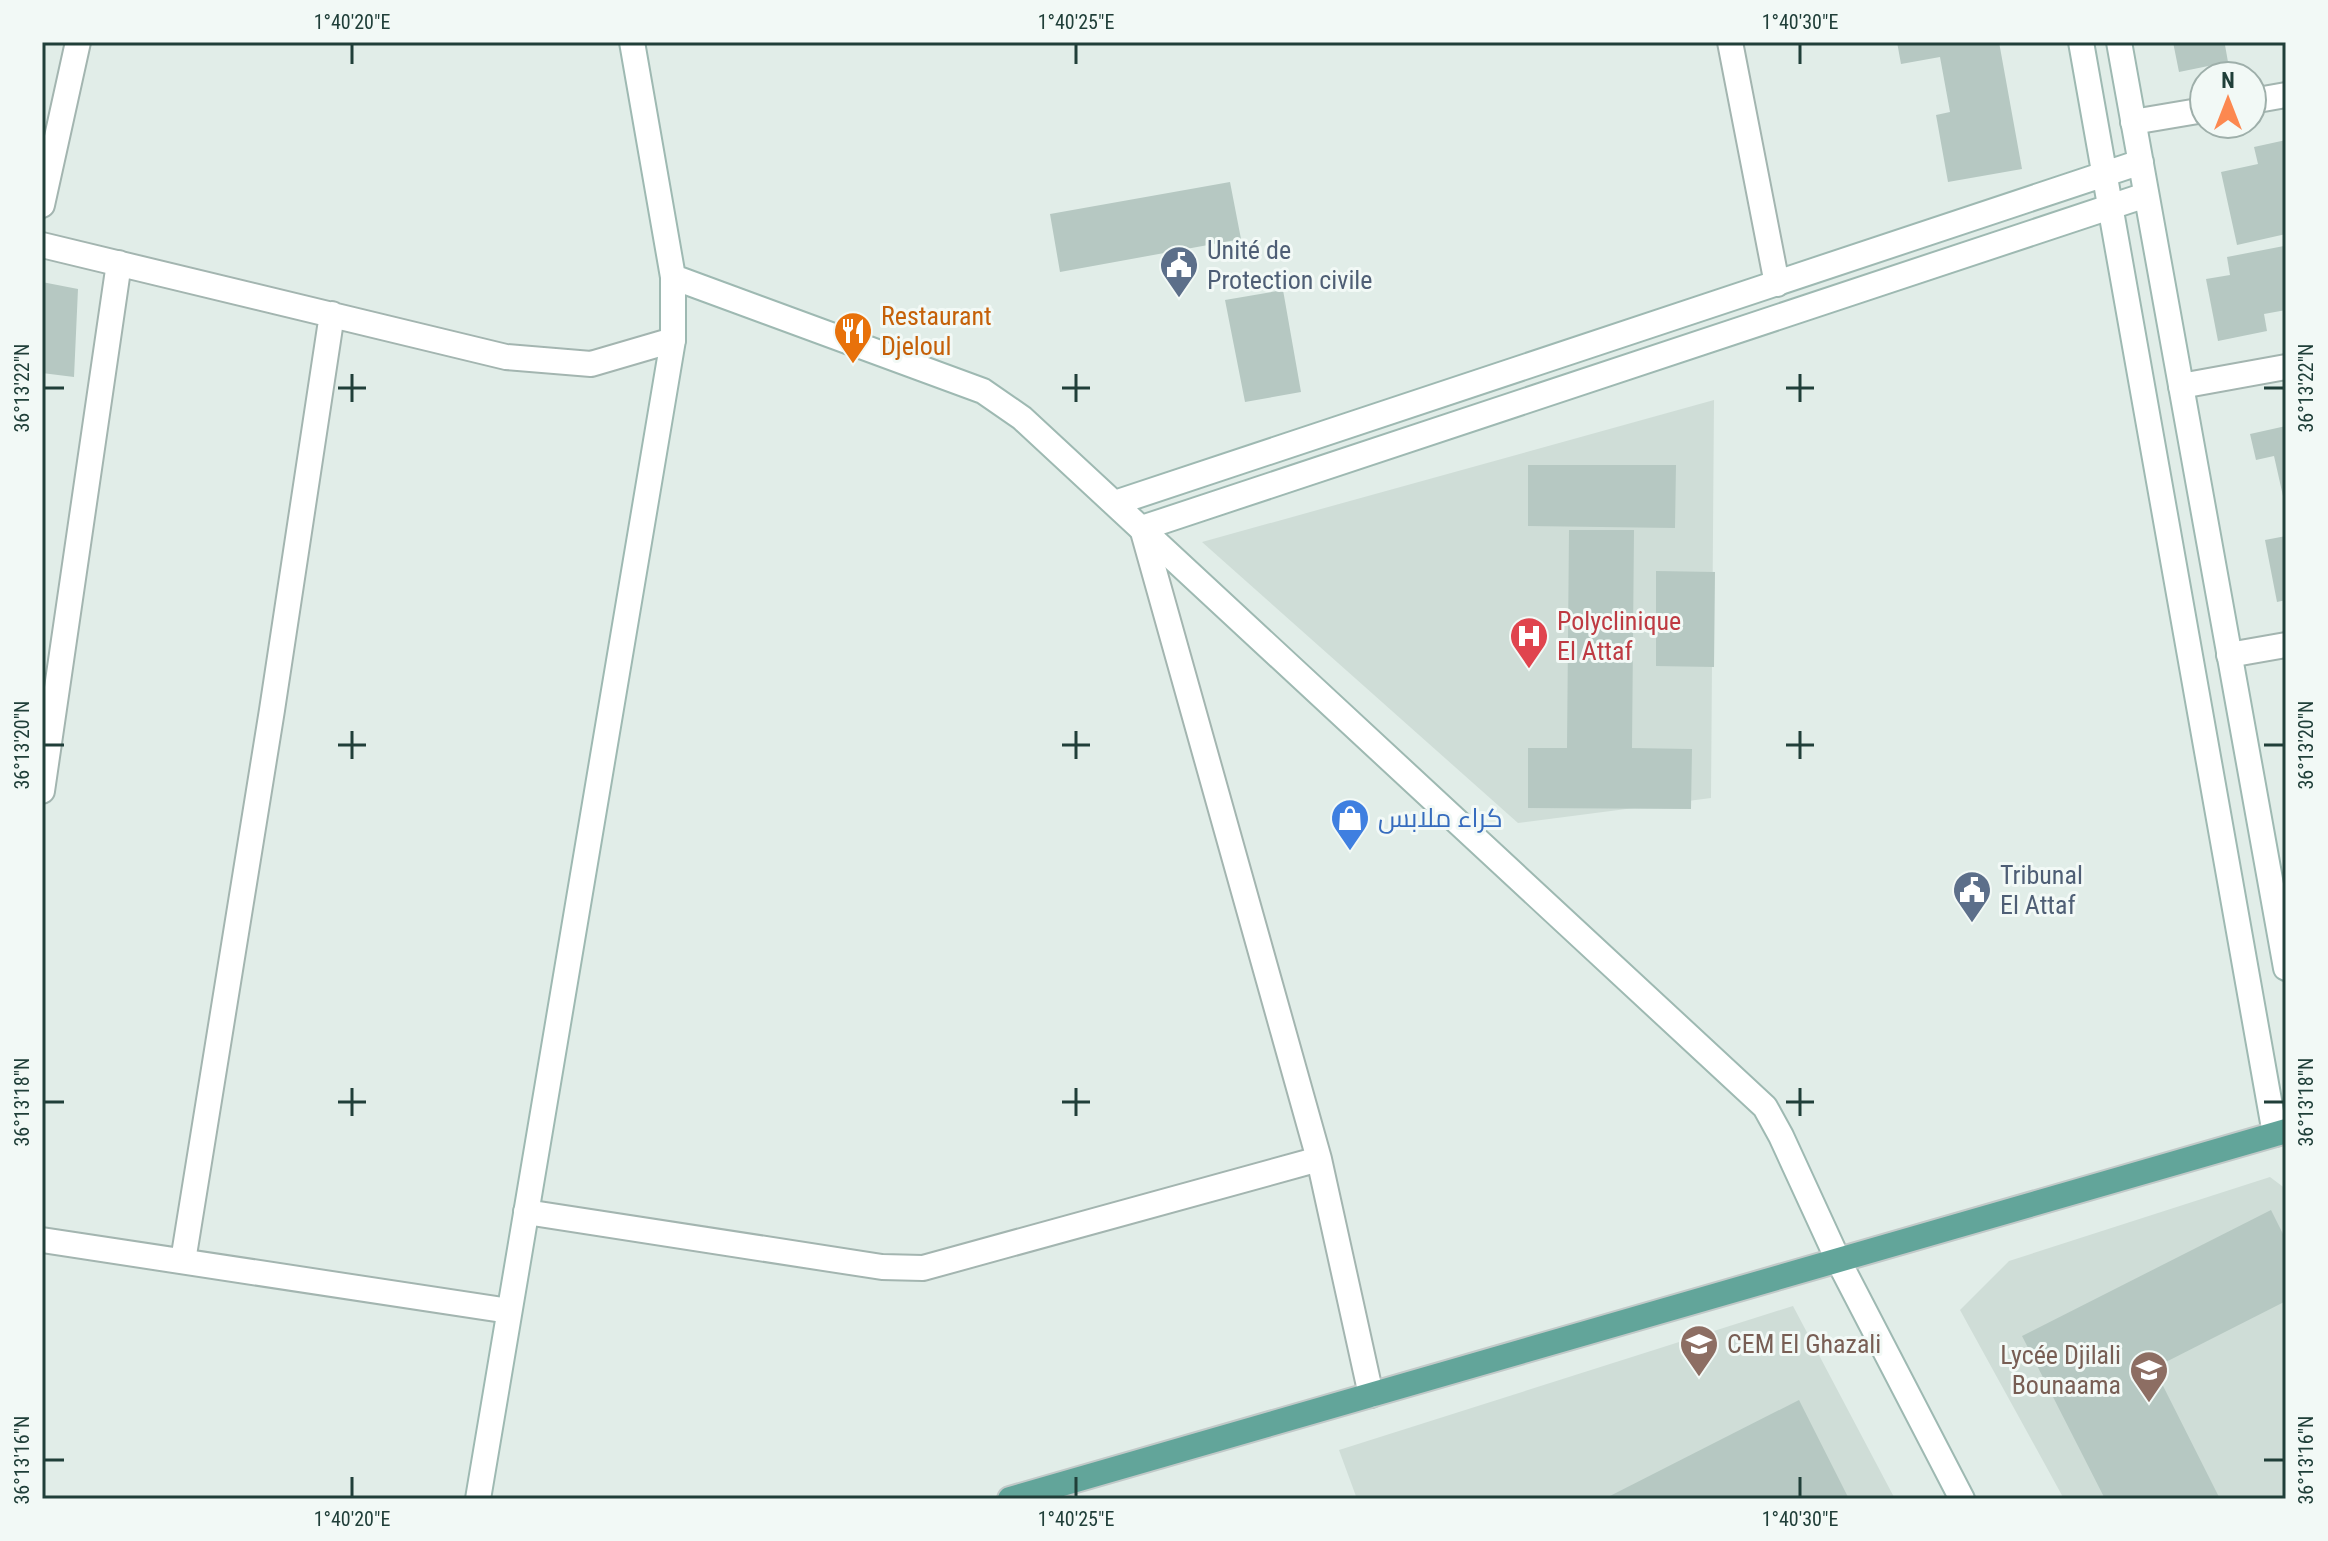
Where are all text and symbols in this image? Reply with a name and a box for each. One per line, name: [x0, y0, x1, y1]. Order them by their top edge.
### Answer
text: 1°40'20"E: [314, 10, 390, 34]
text: 1°40'25"E: [1038, 10, 1114, 34]
text: 1°40'30"E: [1762, 10, 1838, 34]
north arrow: [2188, 60, 2268, 140]
text: N: [2221, 68, 2235, 93]
place label: Unité de Protection civile: [1207, 235, 1373, 295]
public building icon: Unité de Protection civile: [1158, 244, 1200, 299]
place label: Restaurant Djeloul: [881, 301, 992, 361]
restaurant icon: Restaurant Djeloul: [832, 310, 874, 365]
text: 36°13'22"N: [10, 343, 34, 433]
text: 36°13'22"N: [2294, 343, 2318, 433]
place label: Polyclinique El Attaf: [1557, 606, 1681, 666]
hospital icon: Polyclinique El Attaf: [1508, 615, 1550, 670]
text: 36°13'20"N: [10, 700, 34, 790]
text: 36°13'20"N: [2294, 700, 2318, 790]
shop icon: كراء ملابس: [1329, 797, 1371, 852]
place label: كراء ملابس: [1378, 803, 1503, 834]
place label: Tribunal El Attaf: [2000, 860, 2083, 920]
public building icon: Tribunal El Attaf: [1951, 869, 1993, 924]
text: 36°13'18"N: [10, 1057, 34, 1147]
text: 36°13'18"N: [2294, 1057, 2318, 1147]
school or university icon: CEM El Ghazali: [1678, 1323, 1720, 1378]
place label: CEM El Ghazali: [1727, 1329, 1881, 1359]
place label: Lycée Djilali Bounaama: [2000, 1340, 2121, 1400]
school or university icon: Lycée Djilali Bounaama: [2128, 1349, 2170, 1404]
text: 36°13'16"N: [10, 1415, 34, 1505]
text: 36°13'16"N: [2294, 1415, 2318, 1505]
text: 1°40'20"E: [314, 1507, 390, 1531]
text: 1°40'25"E: [1038, 1507, 1114, 1531]
text: 1°40'30"E: [1762, 1507, 1838, 1531]

